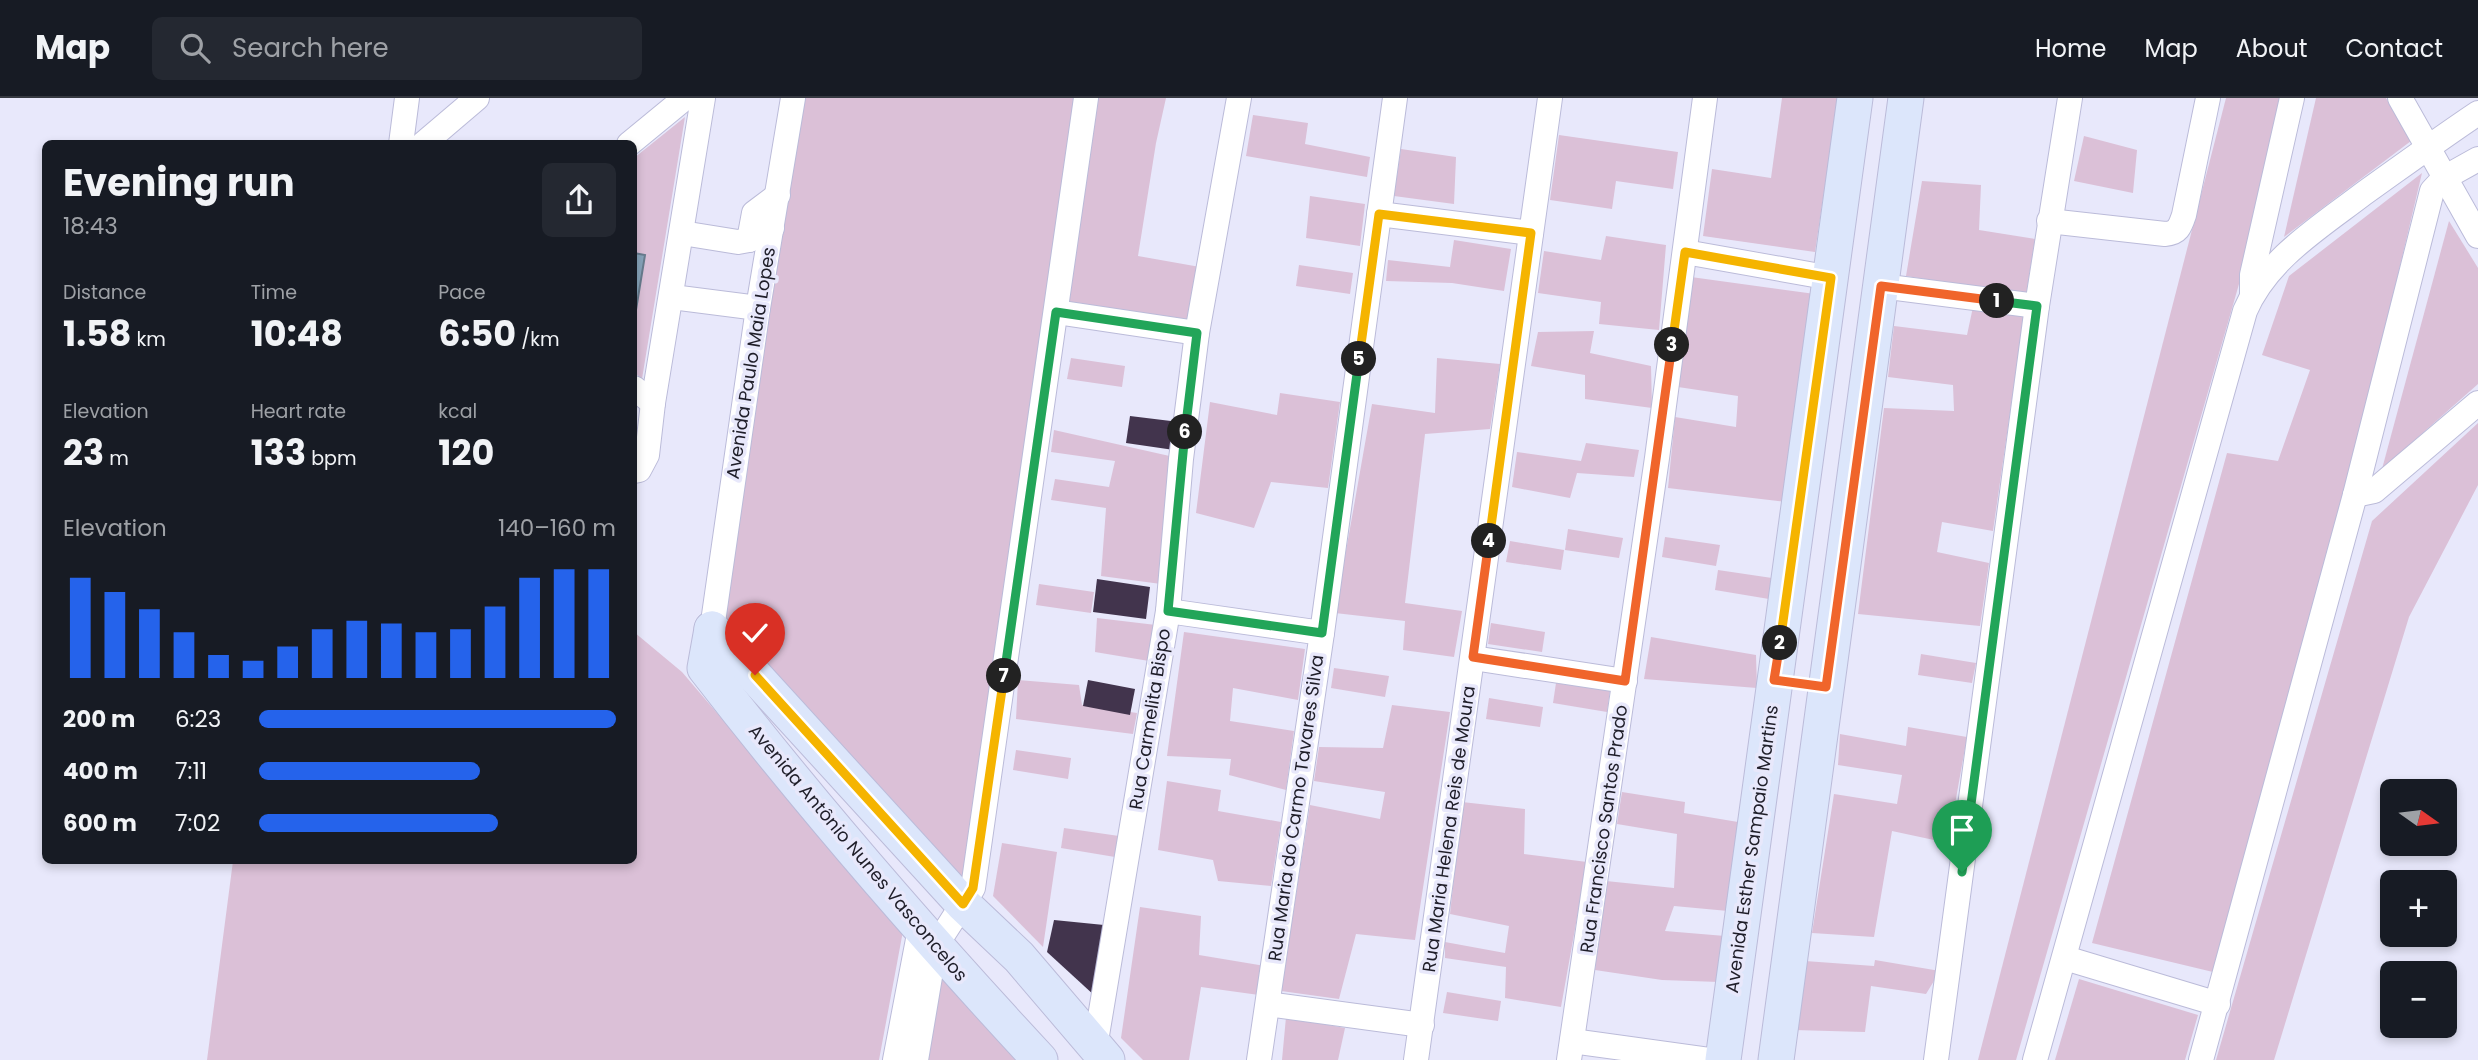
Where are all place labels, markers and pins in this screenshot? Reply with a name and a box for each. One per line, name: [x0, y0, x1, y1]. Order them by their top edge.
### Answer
pin: 1: [1980, 284, 2014, 318]
pin: 3: [1654, 328, 1690, 362]
pin: 5: [1342, 342, 1376, 376]
pin: 6: [1168, 414, 1202, 450]
pin: 4: [1472, 524, 1506, 558]
pin: [725, 603, 785, 675]
pin: 2: [1762, 626, 1798, 660]
pin: 7: [986, 658, 1021, 694]
pin: [1932, 800, 1992, 872]

